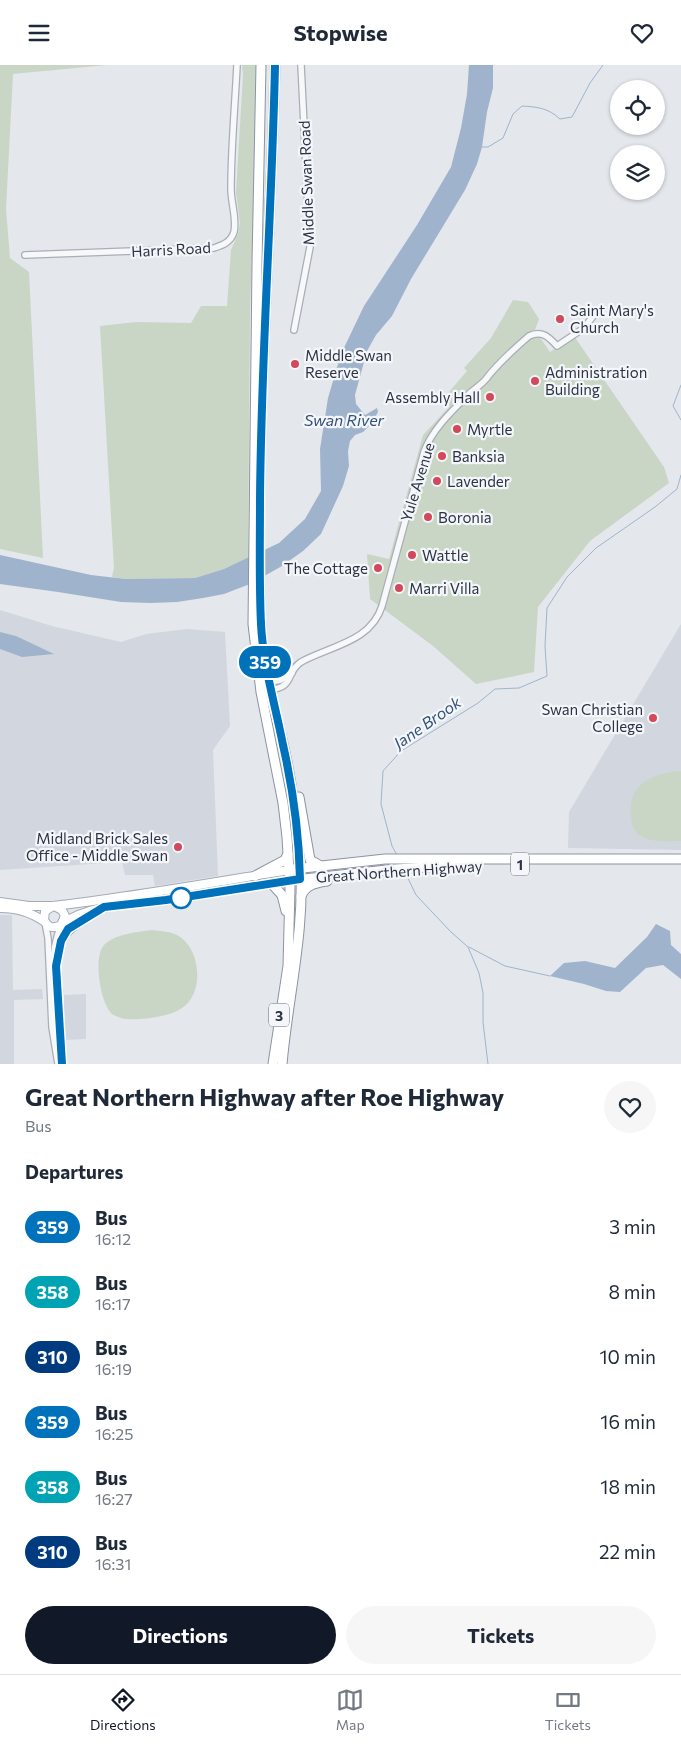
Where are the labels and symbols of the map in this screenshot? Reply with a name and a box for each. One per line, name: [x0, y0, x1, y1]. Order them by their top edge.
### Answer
street label: Middle Swan Road: [295, 120, 317, 246]
street label: Harris Road: [131, 238, 211, 260]
place label: Saint Mary's Church: [570, 301, 654, 336]
marker: Saint Mary's Church: [554, 313, 566, 325]
place label: Middle Swan Reserve: [305, 346, 392, 381]
marker: Middle Swan Reserve: [289, 358, 301, 370]
place label: Administration Building: [545, 363, 647, 398]
marker: Administration Building: [529, 375, 541, 387]
place label: Assembly Hall: [385, 388, 480, 406]
marker: Assembly Hall: [484, 391, 496, 403]
water label: Swan River: [304, 410, 385, 429]
place label: Myrtle: [467, 420, 513, 438]
marker: Myrtle: [451, 423, 463, 435]
street label: Yule Avenue: [396, 440, 438, 524]
place label: Banksia: [452, 447, 505, 465]
marker: Banksia: [436, 450, 448, 462]
place label: Lavender: [447, 472, 510, 490]
marker: Lavender: [431, 475, 443, 487]
place label: Boronia: [438, 508, 492, 526]
marker: Boronia: [422, 511, 434, 523]
place label: Wattle: [422, 546, 468, 564]
marker: Wattle: [406, 549, 418, 561]
place label: The Cottage: [284, 559, 368, 577]
marker: The Cottage: [372, 562, 384, 574]
place label: Marri Villa: [409, 579, 479, 597]
marker: Marri Villa: [393, 582, 405, 594]
line badge: 359: [236, 646, 294, 678]
water label: Jane Brook: [388, 692, 465, 753]
place label: Swan Christian College: [541, 700, 643, 735]
marker: Swan Christian College: [647, 712, 659, 724]
place label: Midland Brick Sales Office - Middle Swan: [26, 829, 168, 864]
marker: Midland Brick Sales Office - Middle Swan: [172, 841, 184, 853]
road number: 1: [511, 853, 529, 876]
street label: Great Northern Highway: [315, 856, 483, 886]
unlabelled marker: [170, 887, 192, 909]
road number: 3: [269, 1003, 289, 1027]

